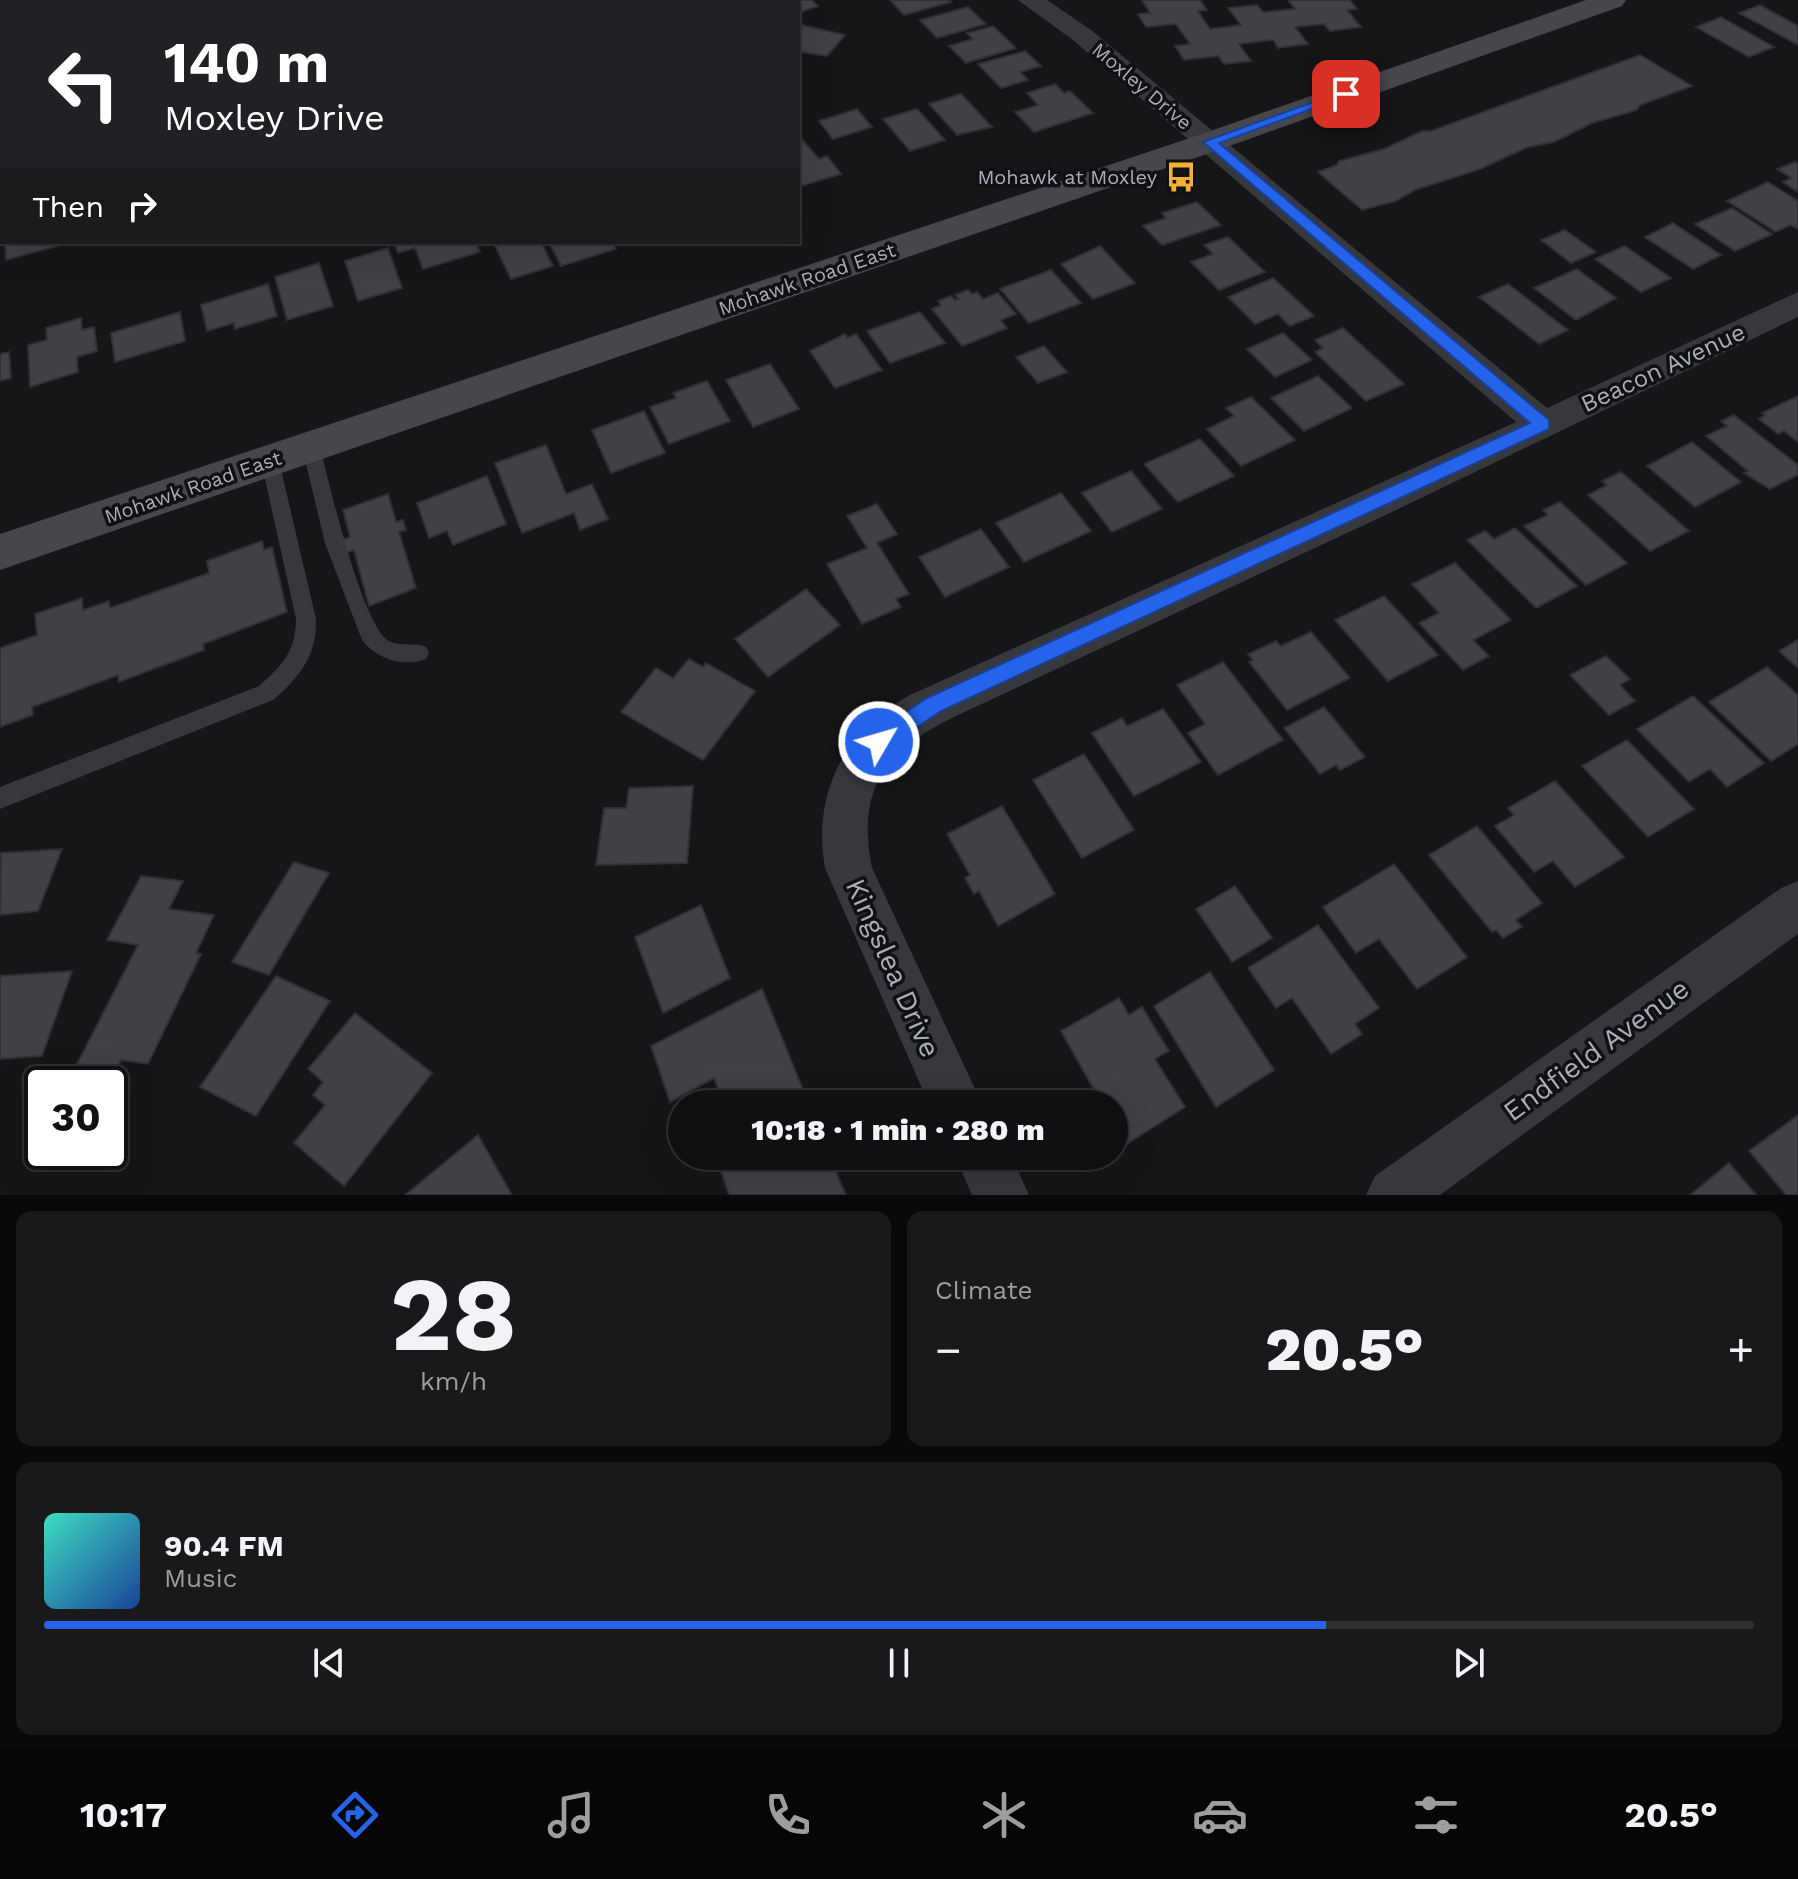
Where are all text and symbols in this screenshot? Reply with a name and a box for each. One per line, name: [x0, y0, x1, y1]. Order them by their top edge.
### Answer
text: 140 m: [164, 30, 329, 96]
icon: left: [32, 32, 136, 136]
street label: Moxley Drive: [1087, 37, 1197, 135]
pin: [1312, 60, 1380, 128]
icon: arrive: [1324, 72, 1368, 116]
text: Moxley Drive: [164, 97, 385, 139]
bus stop icon: Mohawk at Moxley: [1164, 160, 1198, 194]
place label: Mohawk at Moxley: [977, 165, 1158, 189]
icon: right: [120, 184, 164, 228]
text: Then: [32, 189, 104, 224]
street label: Mohawk Road East: [715, 237, 899, 321]
street label: Beacon Avenue: [1576, 318, 1750, 418]
street label: Mohawk Road East: [101, 445, 285, 529]
position arrow: [837, 700, 921, 784]
street label: Kingslea Drive: [839, 874, 947, 1062]
street label: Endfield Avenue: [1497, 972, 1695, 1128]
speed limit sign: 30: [24, 1066, 128, 1170]
text: 10:18 · 1 min · 280 m: [751, 1112, 1045, 1147]
text: 28: [390, 1253, 517, 1375]
text: Climate: [935, 1275, 1033, 1305]
text: 20.5°: [1265, 1314, 1424, 1385]
text: −: [935, 1324, 962, 1376]
text: +: [1727, 1324, 1754, 1376]
text: km/h: [420, 1366, 487, 1396]
text: 90.4 FM: [164, 1528, 284, 1563]
text: Music: [164, 1563, 237, 1593]
icon: previous: [307, 1641, 351, 1685]
icon: pause: [877, 1641, 921, 1685]
icon: next: [1447, 1641, 1491, 1685]
icon: directions: [327, 1787, 383, 1843]
icon: music: [543, 1787, 599, 1843]
icon: phone: [760, 1787, 816, 1843]
icon: climate: [976, 1787, 1032, 1843]
icon: car: [1192, 1787, 1248, 1843]
icon: filters: [1408, 1787, 1464, 1843]
text: 10:17: [80, 1794, 167, 1836]
text: 20.5°: [1624, 1794, 1718, 1836]

